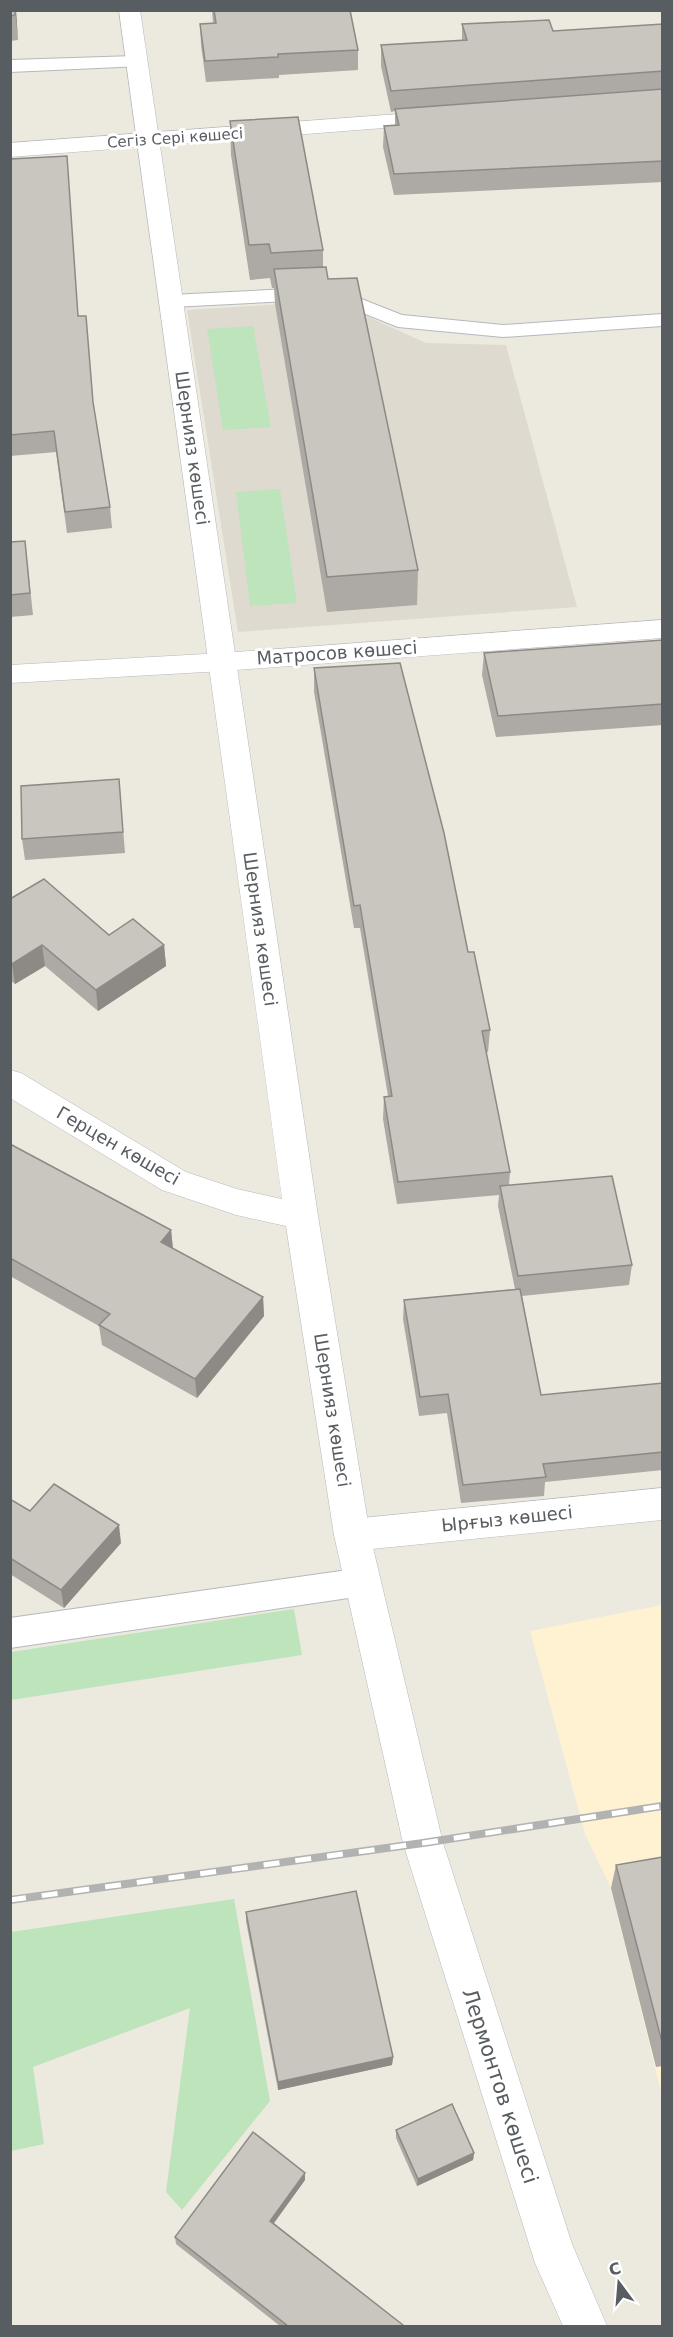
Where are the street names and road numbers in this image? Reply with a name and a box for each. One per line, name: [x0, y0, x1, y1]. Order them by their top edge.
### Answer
street label: Сегіз Сері көшесі: [106, 124, 244, 152]
street label: Шернияз көшесі: [171, 369, 214, 526]
street label: Матросов көшесі: [256, 636, 418, 669]
street label: Шернияз көшесі: [239, 850, 282, 1007]
street label: Герцен көшесі: [53, 1102, 184, 1189]
street label: Шернияз көшесі: [310, 1331, 355, 1488]
street label: Ырғыз көшесі: [440, 1501, 574, 1536]
street label: Лермонтов көшесі: [457, 1985, 543, 2187]

